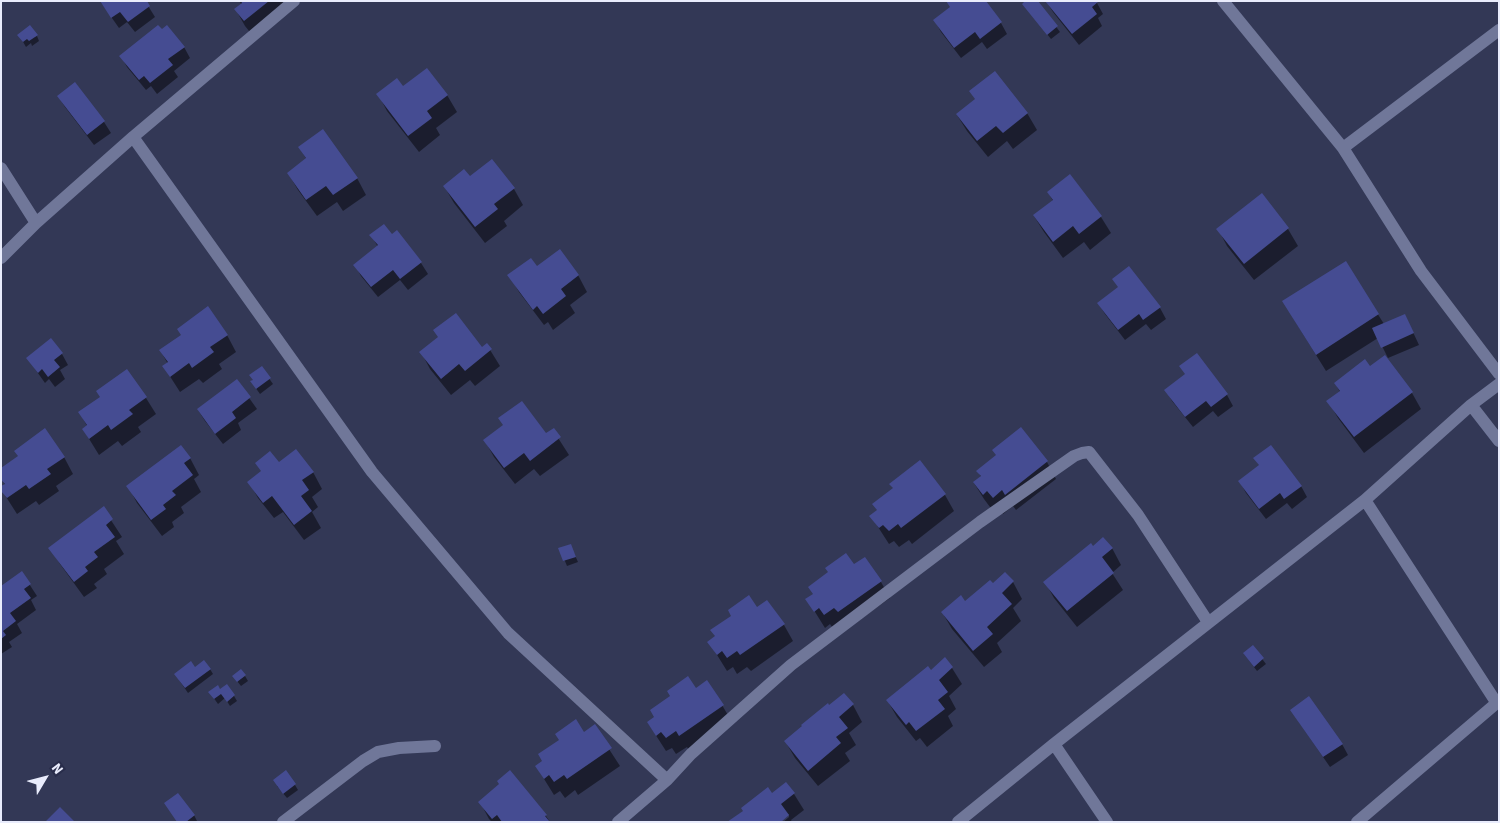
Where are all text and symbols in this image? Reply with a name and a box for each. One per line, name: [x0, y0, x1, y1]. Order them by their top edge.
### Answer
north arrow: [20, 753, 70, 803]
text: N: [46, 759, 68, 779]

